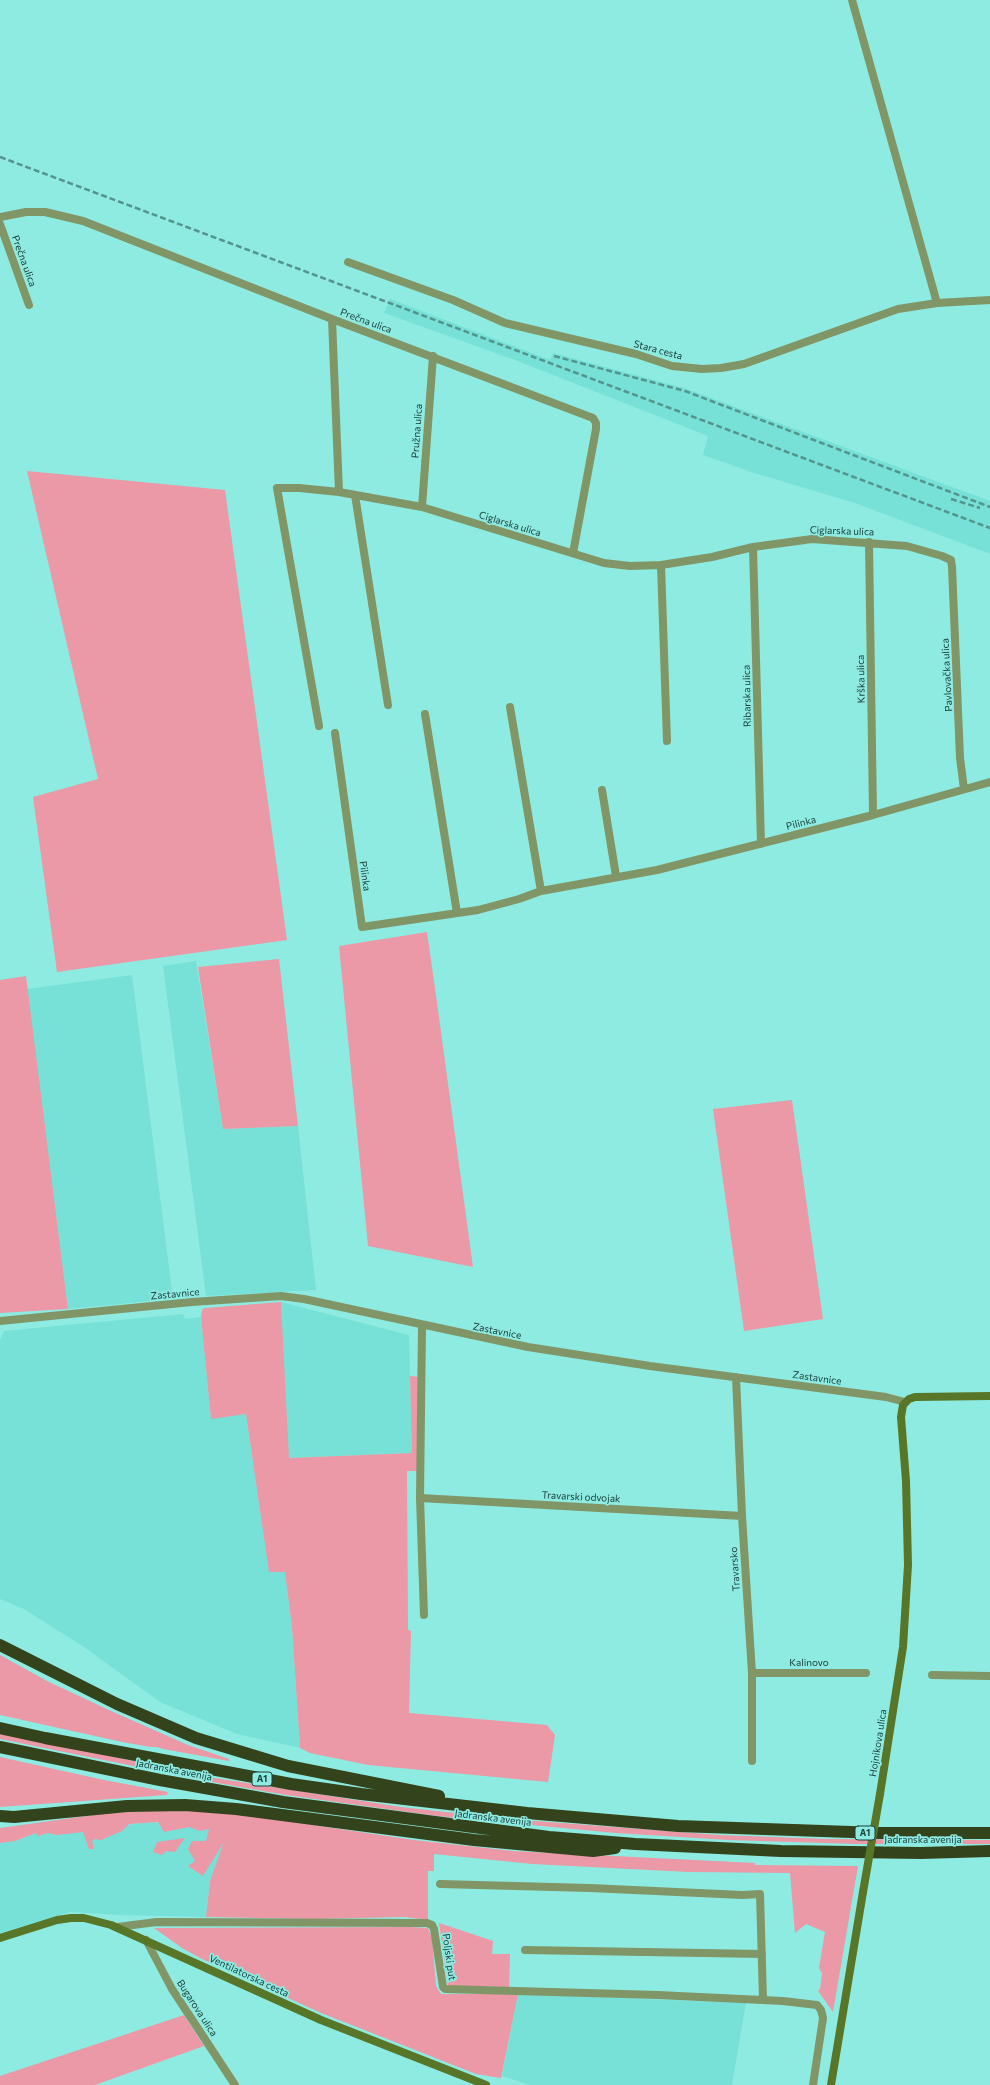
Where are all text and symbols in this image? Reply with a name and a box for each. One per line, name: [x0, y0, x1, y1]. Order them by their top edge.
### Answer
street label: Prečna ulica: [9, 234, 39, 288]
street label: Prečna ulica: [339, 306, 393, 336]
street label: Stara cesta: [632, 338, 684, 362]
street label: Pružna ulica: [409, 403, 425, 459]
street label: Ciglarska ulica: [477, 509, 543, 539]
street label: Ciglarska ulica: [810, 524, 874, 538]
street label: Pavlovačka ulica: [939, 638, 955, 712]
street label: Krška ulica: [855, 655, 867, 703]
street label: Ribarska ulica: [740, 665, 754, 727]
street label: Pilinka: [785, 814, 817, 832]
street label: Pilinka: [357, 860, 373, 892]
street label: Zastavnice: [150, 1286, 200, 1302]
street label: Zastavnice: [472, 1320, 522, 1342]
street label: Zastavnice: [792, 1369, 842, 1387]
street label: Travarski odvojak: [541, 1489, 621, 1505]
street label: Travarsko: [727, 1546, 743, 1592]
street label: Kalinovo: [789, 1657, 829, 1669]
street label: Hojnikova ulica: [867, 1708, 889, 1778]
street label: Jadranska avenija: [135, 1757, 213, 1783]
road number: A1: [252, 1772, 272, 1786]
street label: Jadranska avenija: [454, 1807, 532, 1829]
road number: A1: [855, 1826, 875, 1840]
street label: Jadranska avenija: [884, 1834, 962, 1846]
street label: Poljski put: [440, 1933, 458, 1981]
street label: Ventilatorska cesta: [207, 1952, 291, 2000]
street label: Bugarova ulica: [174, 1977, 220, 2039]

